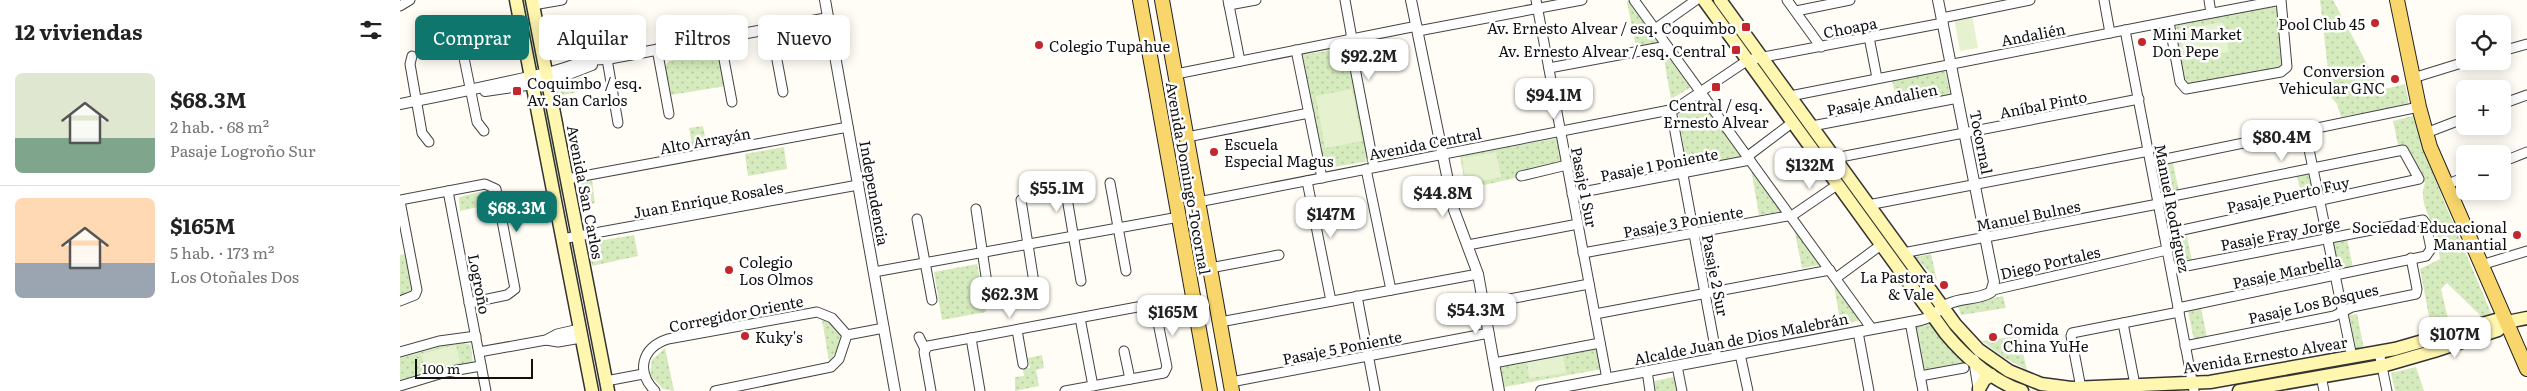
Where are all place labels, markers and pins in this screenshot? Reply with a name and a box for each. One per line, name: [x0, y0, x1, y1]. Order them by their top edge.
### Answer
place label: Pool Club 45: [2278, 12, 2365, 35]
place label: Av. Ernesto Alvear / esq. Coquimbo: [1487, 16, 1736, 39]
marker: Pool Club 45: [2369, 17, 2381, 29]
marker: Av. Ernesto Alvear / esq. Coquimbo: [1740, 21, 1752, 33]
place label: Mini Market Don Pepe: [2152, 22, 2242, 62]
place label: Colegio Tupahue: [1049, 34, 1171, 57]
marker: Mini Market Don Pepe: [2136, 36, 2148, 48]
pin: $92.2M: [1328, 38, 1410, 81]
marker: Colegio Tupahue: [1033, 39, 1045, 51]
place label: Av. Ernesto Alvear / esq. Central: [1498, 39, 1726, 62]
marker: Av. Ernesto Alvear / esq. Central: [1730, 44, 1742, 56]
place label: Conversion Vehicular GNC: [2279, 59, 2385, 99]
place label: Coquimbo / esq. Av. San Carlos: [527, 71, 642, 111]
marker: Conversion Vehicular GNC: [2389, 73, 2401, 85]
pin: $94.1M: [1513, 78, 1595, 120]
marker: Central / esq. Ernesto Alvear: [1710, 81, 1722, 93]
marker: Coquimbo / esq. Av. San Carlos: [511, 85, 523, 97]
place label: Central / esq. Ernesto Alvear: [1663, 93, 1769, 133]
pin: $80.4M: [2241, 120, 2323, 162]
place label: Escuela Especial Magus: [1224, 132, 1334, 172]
marker: Escuela Especial Magus: [1208, 146, 1220, 158]
pin: $132M: [1775, 148, 1845, 190]
pin: $55.1M: [1016, 170, 1098, 213]
pin: $44.8M: [1402, 176, 1484, 218]
pin: $68.3M: [476, 190, 558, 233]
pin: $147M: [1296, 196, 1366, 239]
place label: Sociedad Educacional Manantial: [2352, 215, 2507, 255]
marker: Sociedad Educacional Manantial: [2511, 229, 2523, 241]
place label: Colegio Los Olmos: [739, 250, 813, 290]
marker: Colegio Los Olmos: [723, 264, 735, 276]
place label: La Pastora & Vale: [1860, 265, 1935, 305]
pin: $62.3M: [969, 276, 1051, 319]
marker: La Pastora & Vale: [1938, 279, 1950, 291]
pin: $54.3M: [1435, 292, 1517, 335]
pin: $165M: [1138, 294, 1208, 337]
pin: $107M: [2420, 316, 2490, 359]
place label: Comida China YuHe: [2003, 317, 2089, 357]
place label: Kuky's: [755, 325, 803, 348]
marker: Kuky's: [739, 330, 751, 342]
marker: Comida China YuHe: [1987, 331, 1999, 343]

